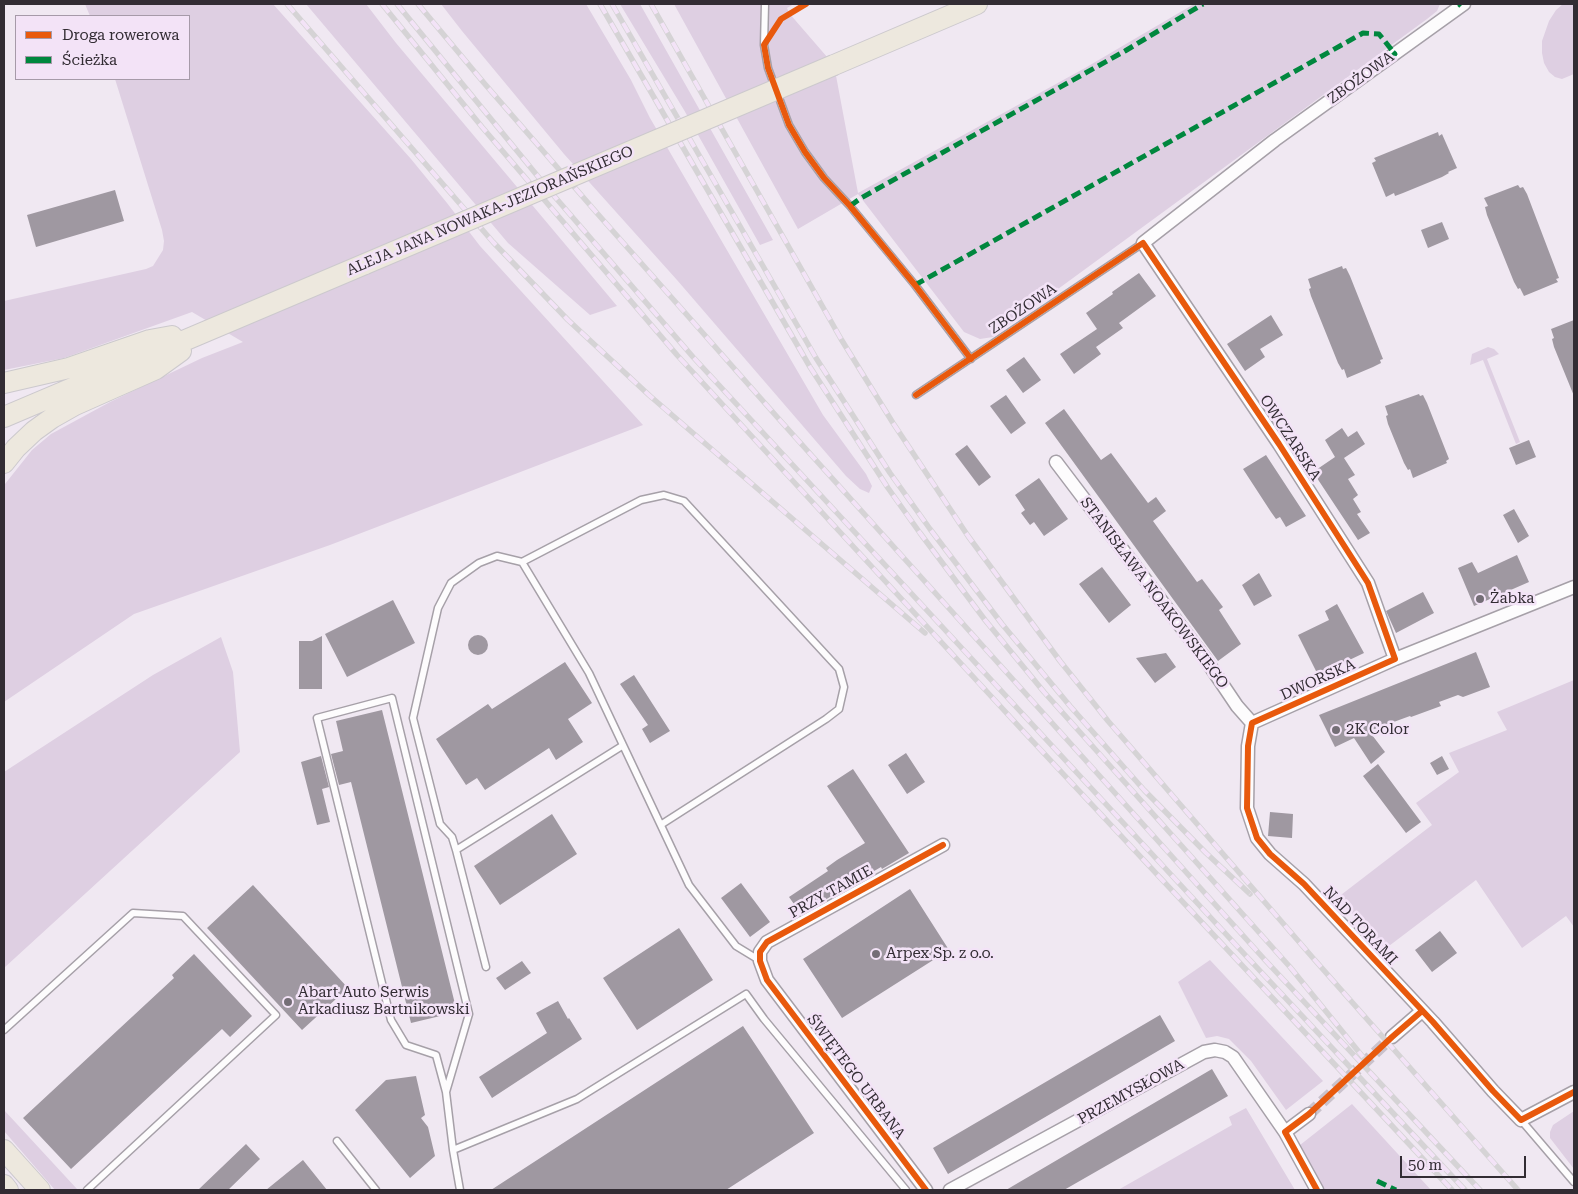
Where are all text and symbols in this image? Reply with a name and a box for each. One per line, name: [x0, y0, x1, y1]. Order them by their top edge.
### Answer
legend: [15, 15, 190, 80]
text: Droga rowerowa: [62, 26, 179, 44]
street label: ZBOŻOWA: [1324, 48, 1398, 108]
text: Ścieżka: [62, 51, 117, 69]
street label: ALEJA JANA NOWAKA-JEZIORAŃSKIEGO: [344, 142, 636, 280]
street label: ZBOŻOWA: [986, 280, 1060, 338]
street label: OWCZARSKA: [1256, 392, 1324, 484]
street label: STANISŁAWA NOAKOWSKIEGO: [1076, 494, 1232, 692]
place label: Żabka: [1490, 590, 1534, 608]
marker: Żabka: [1474, 593, 1486, 605]
street label: DWORSKA: [1278, 656, 1358, 704]
place label: 2K Color: [1346, 721, 1409, 739]
marker: 2K Color: [1330, 724, 1342, 736]
street label: PRZY TAMIE: [786, 862, 876, 922]
street label: NAD TORAMI: [1319, 883, 1401, 969]
place label: Arpex Sp. z o.o.: [886, 945, 994, 963]
marker: Arpex Sp. z o.o.: [870, 948, 882, 960]
place label: Abart Auto Serwis Arkadiusz Bartnikowski: [298, 984, 469, 1019]
marker: Abart Auto Serwis Arkadiusz Bartnikowski: [282, 996, 294, 1008]
street label: ŚWIĘTEGO URBANA: [803, 1011, 909, 1143]
street label: PRZEMYSŁOWA: [1075, 1055, 1187, 1129]
scale bar: [1403, 1146, 1529, 1178]
text: 50 m: [1408, 1156, 1442, 1174]

